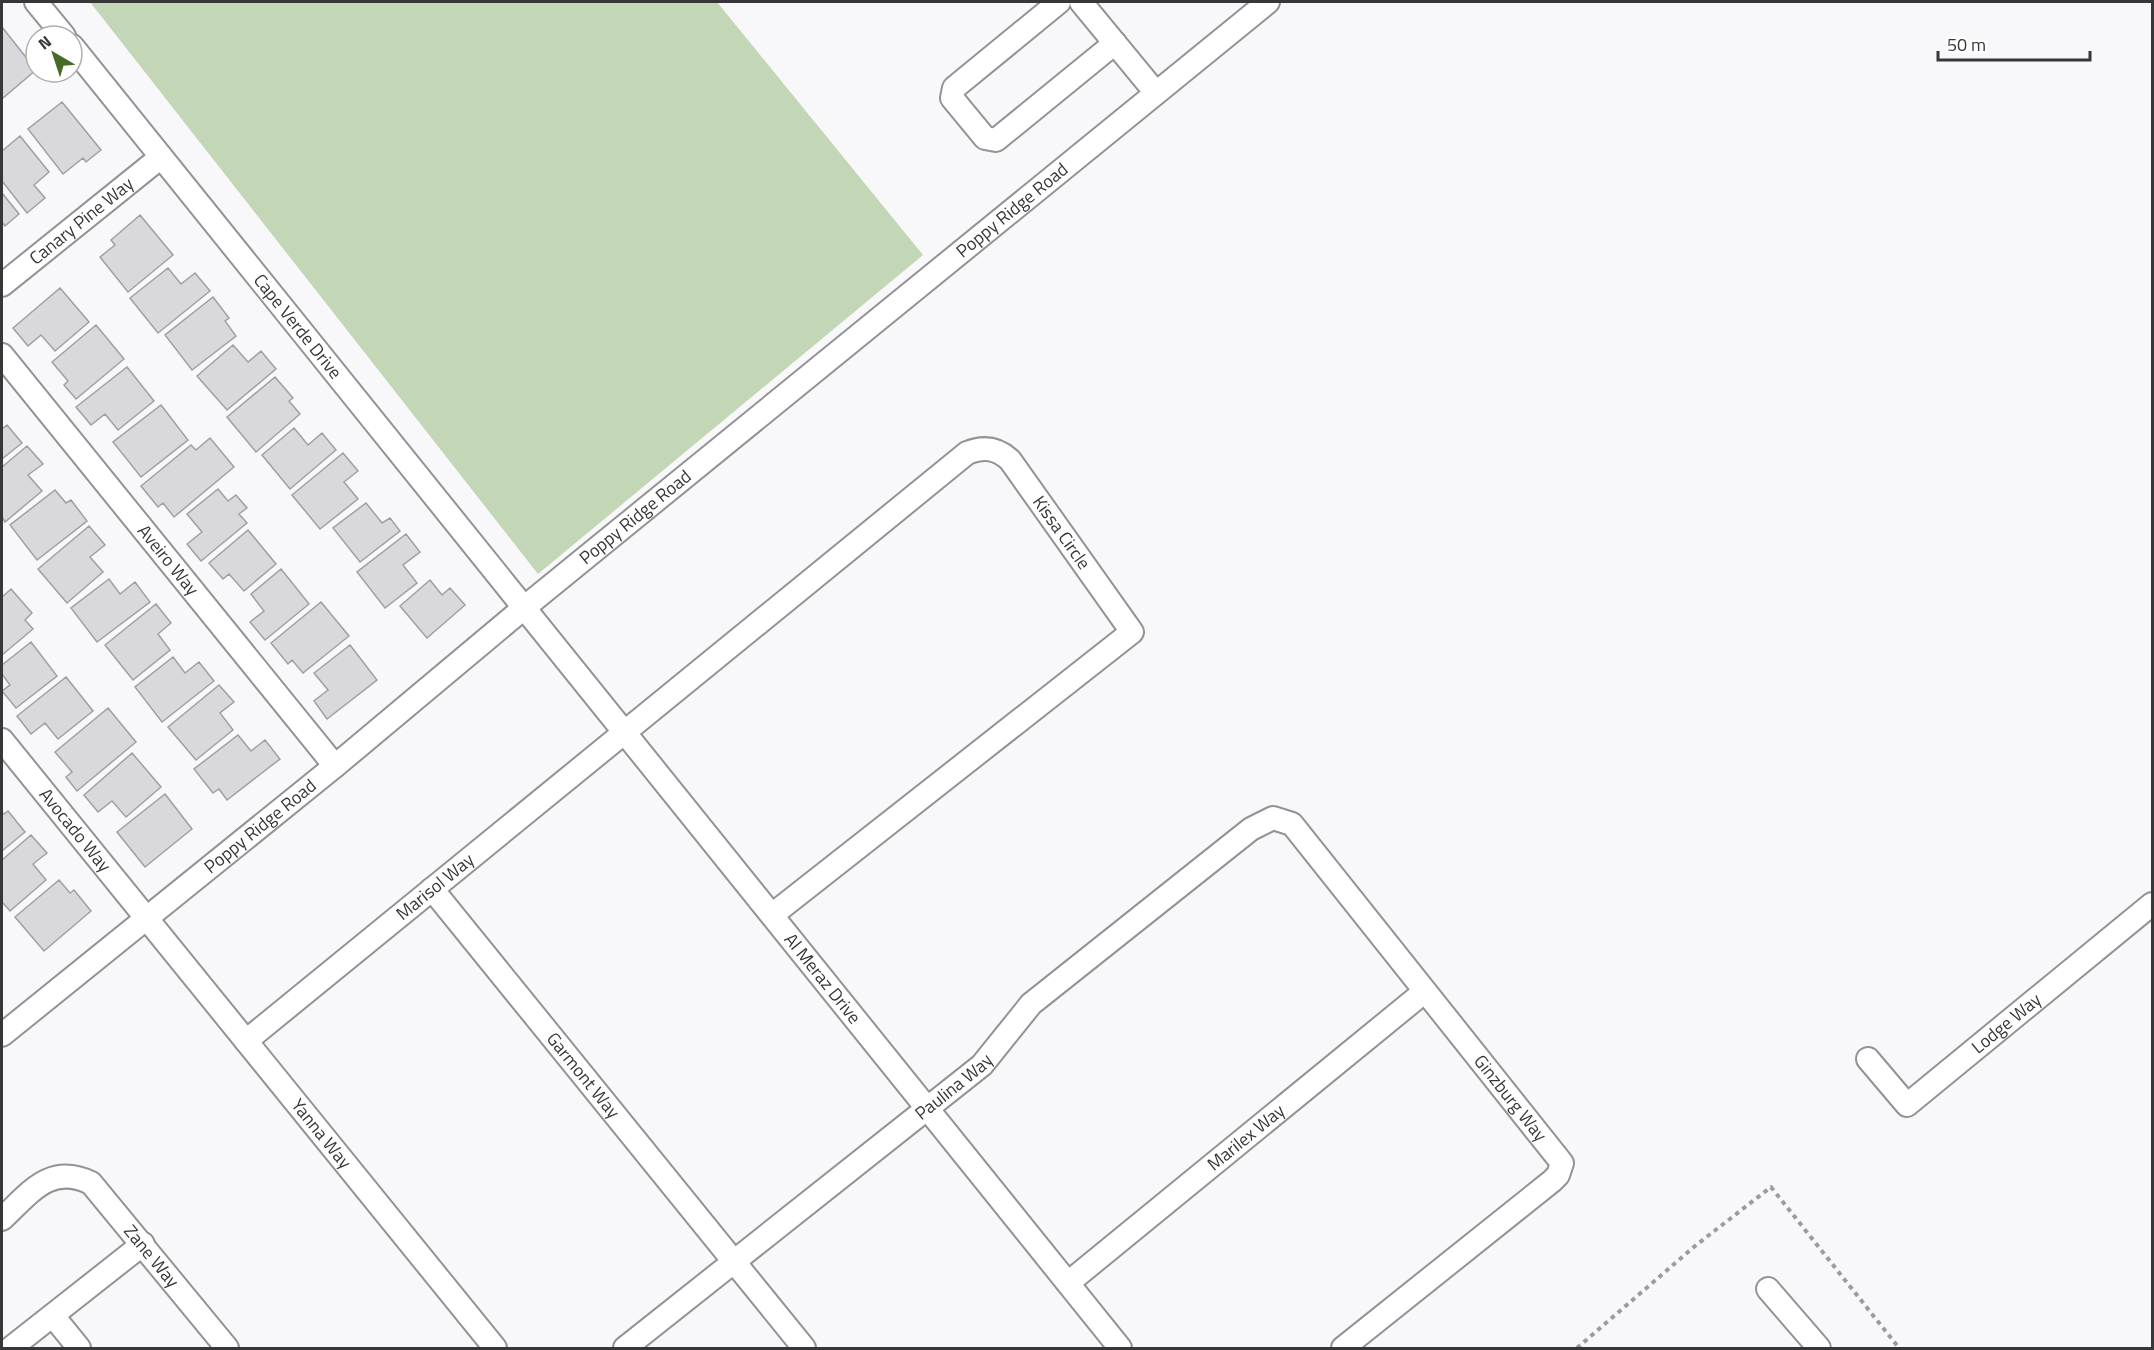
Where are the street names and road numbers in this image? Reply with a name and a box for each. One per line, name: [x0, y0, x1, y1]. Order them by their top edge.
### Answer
street label: Poppy Ridge Road: [950, 156, 1074, 264]
street label: Canary Pine Way: [23, 170, 139, 271]
street label: Cape Verde Drive: [247, 268, 349, 385]
street label: Poppy Ridge Road: [573, 463, 697, 571]
street label: Kissa Circle: [1026, 490, 1098, 575]
street label: Aveiro Way: [131, 518, 206, 601]
street label: Poppy Ridge Road: [198, 772, 322, 880]
street label: Avocado Way: [33, 782, 118, 878]
street label: Marisol Way: [390, 846, 480, 926]
street label: Al Meraz Drive: [778, 927, 868, 1029]
street label: Lodge Way: [1965, 986, 2047, 1060]
street label: Garmont Way: [540, 1026, 627, 1124]
street label: Paulina Way: [909, 1047, 999, 1126]
street label: Ginzburg Way: [1468, 1049, 1554, 1147]
street label: Yanna Way: [285, 1093, 359, 1175]
street label: Marilex Way: [1201, 1097, 1291, 1177]
street label: Zane Way: [118, 1219, 186, 1294]

